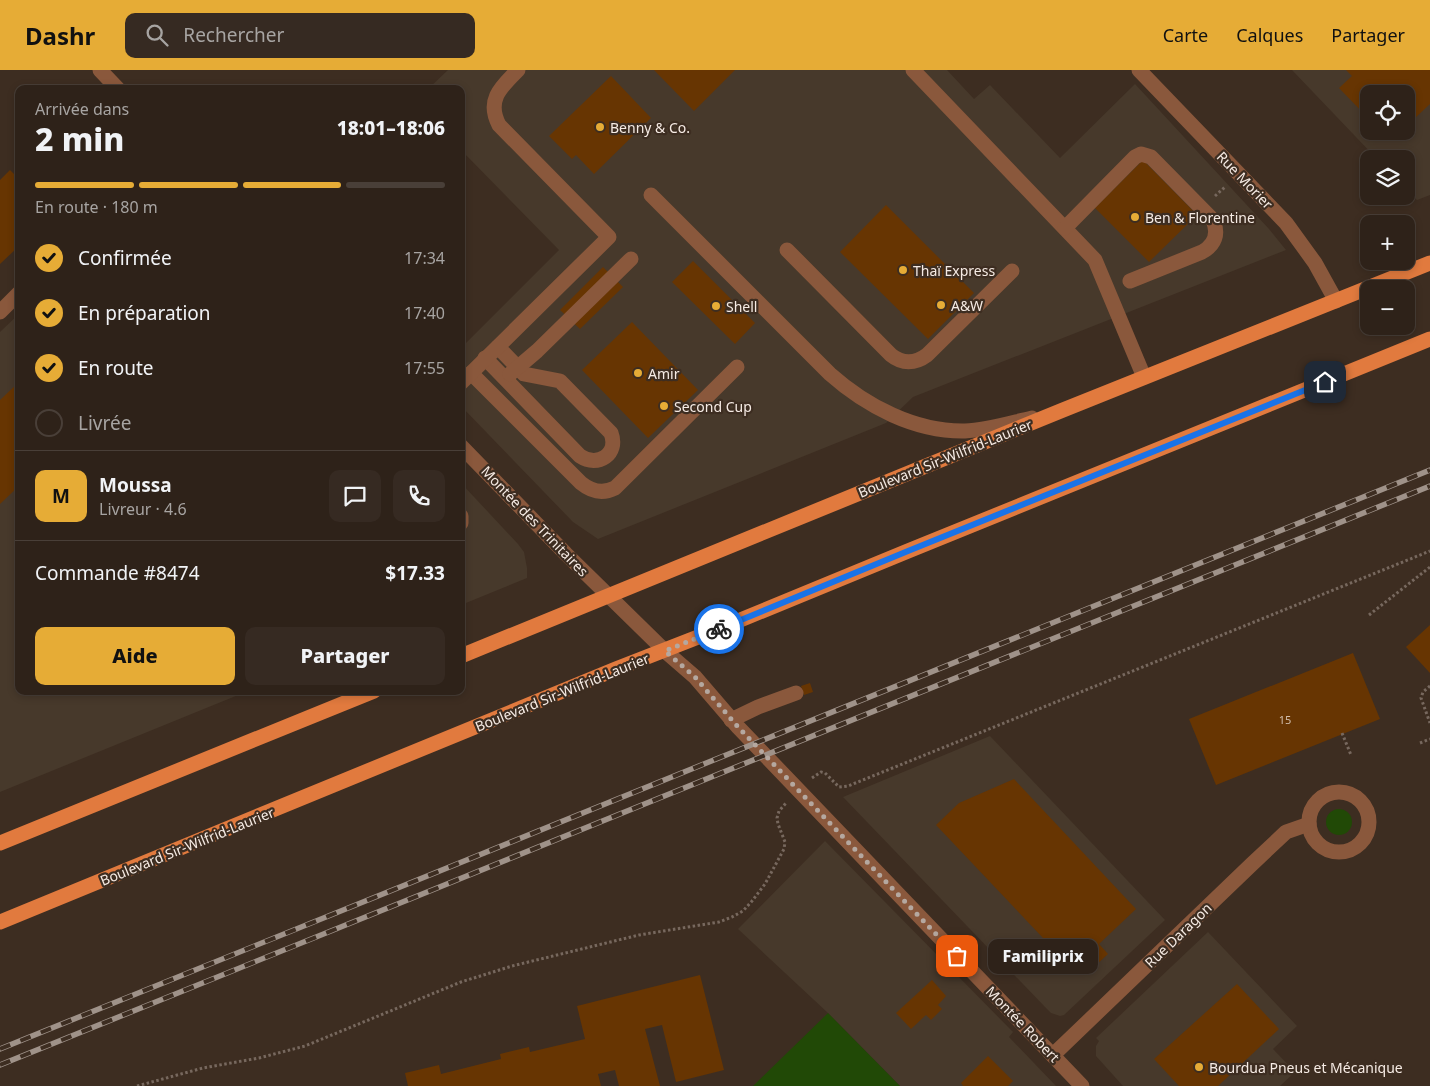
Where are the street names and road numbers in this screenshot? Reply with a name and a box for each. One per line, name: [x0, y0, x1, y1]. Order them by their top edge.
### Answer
street label: Rue Morier: [1213, 147, 1277, 213]
street label: Boulevard Sir-Wilfrid-Laurier: [855, 414, 1035, 502]
street label: Montée des Trinitaires: [477, 462, 593, 581]
street label: Boulevard Sir-Wilfrid-Laurier: [472, 648, 652, 736]
street label: Boulevard Sir-Wilfrid-Laurier: [97, 802, 277, 890]
street label: Rue Daragon: [1140, 898, 1216, 972]
street label: Montée Robert: [982, 982, 1064, 1066]

